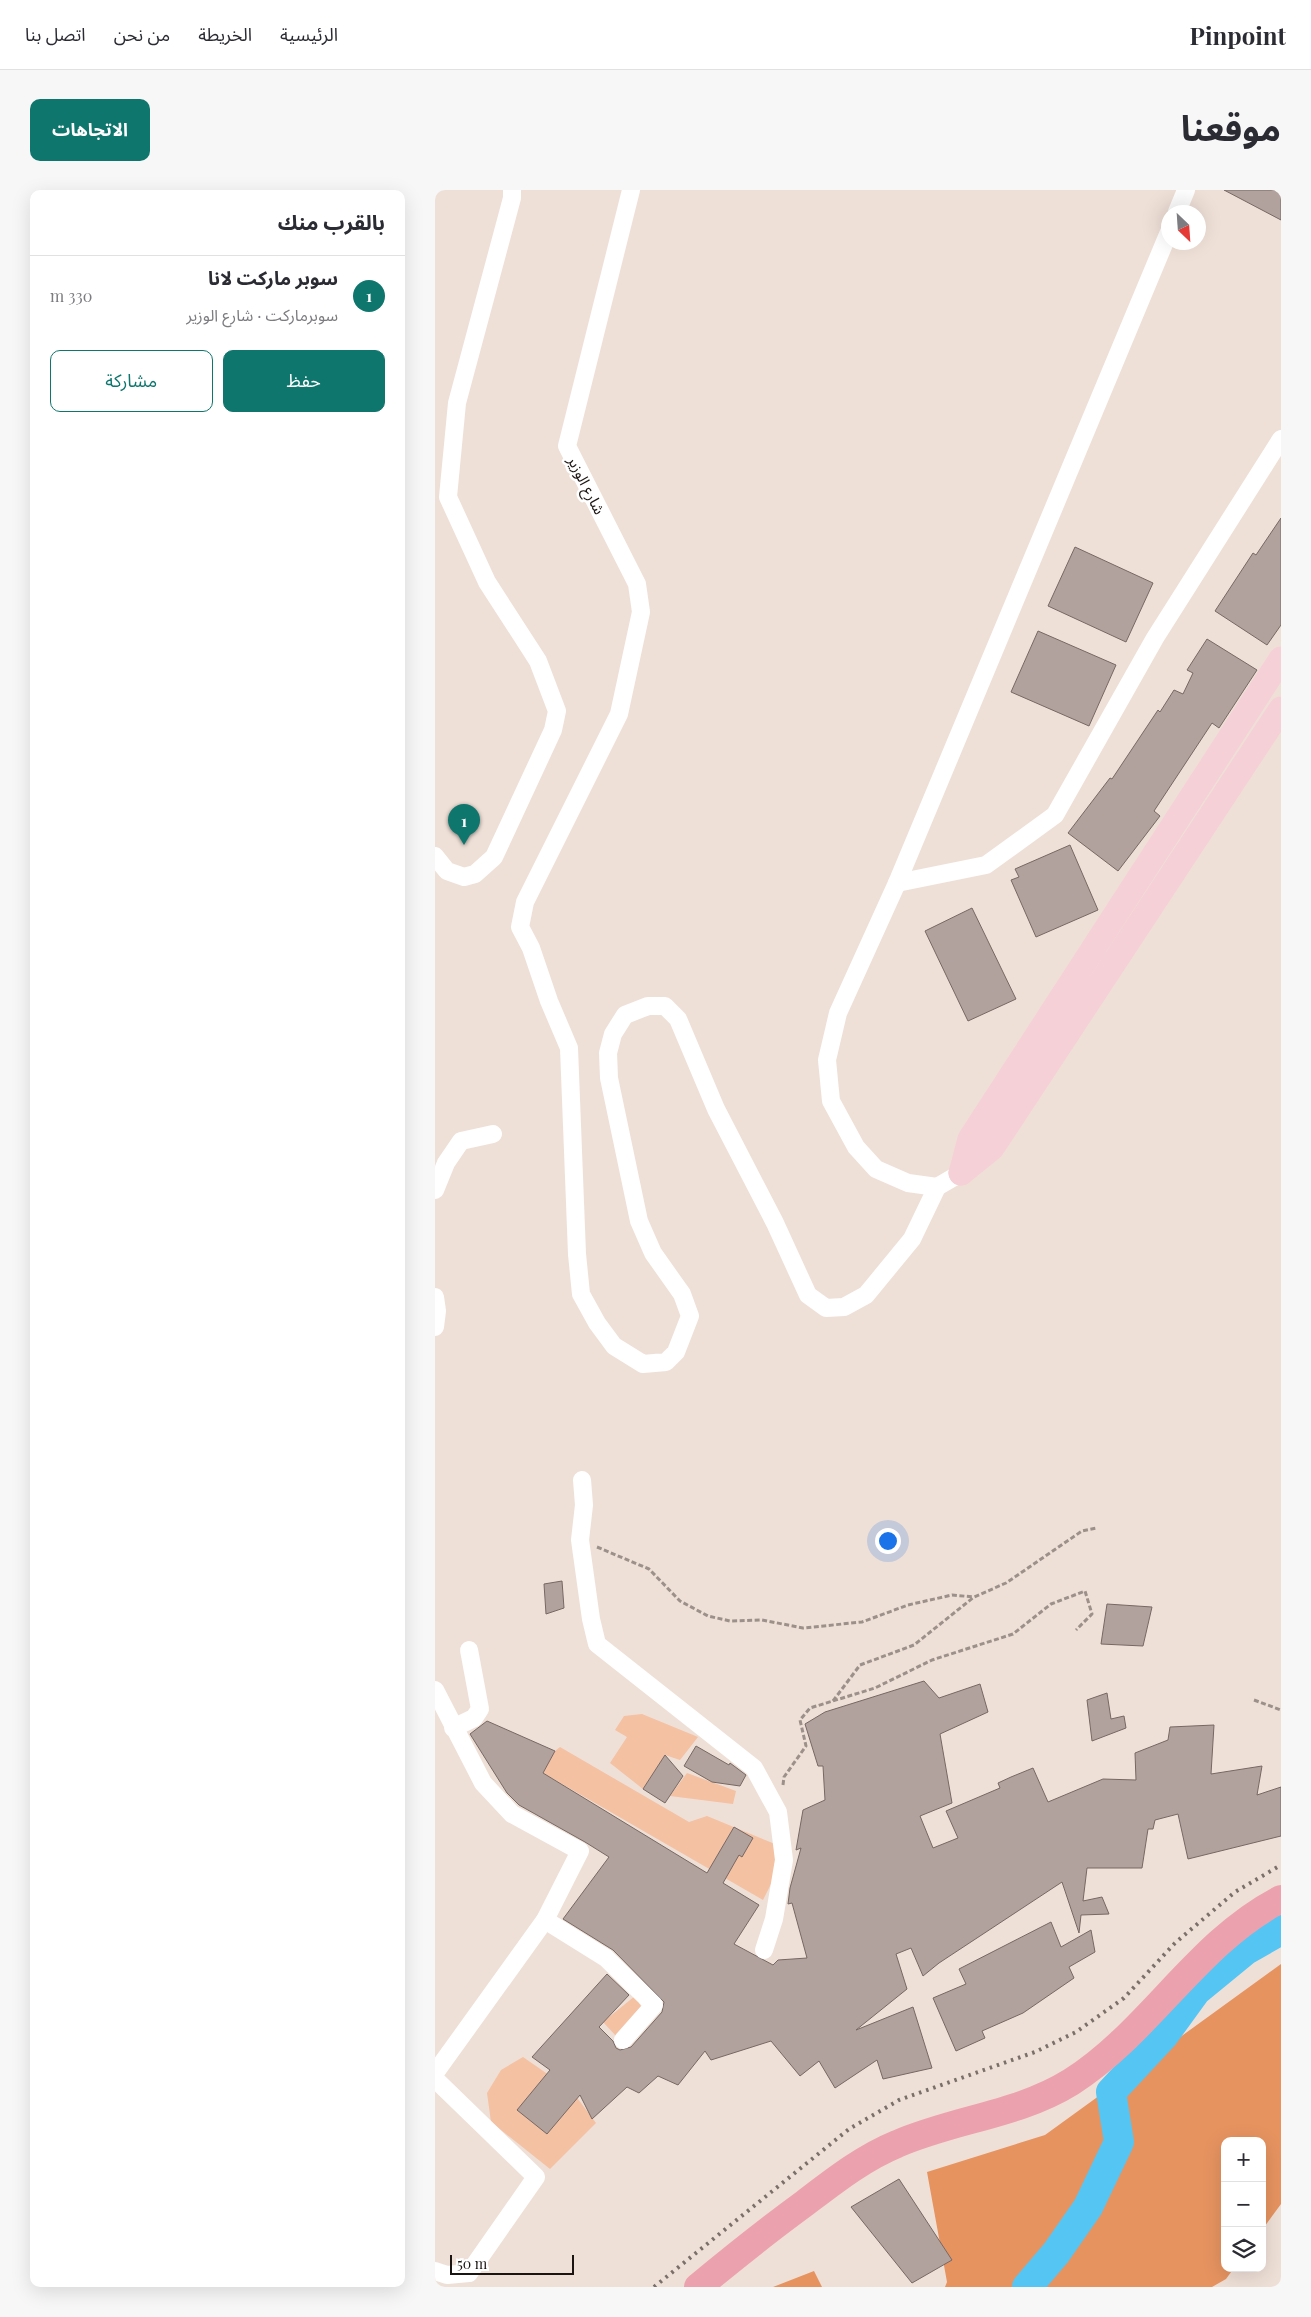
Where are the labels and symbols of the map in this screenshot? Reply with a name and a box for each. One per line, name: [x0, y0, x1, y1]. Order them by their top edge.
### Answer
north arrow: [1161, 205, 1206, 250]
street label: شارع الوزير: [561, 451, 610, 519]
pin: 1: [448, 804, 480, 845]
your location: [875, 1528, 901, 1554]
scale bar: [450, 2252, 574, 2275]

